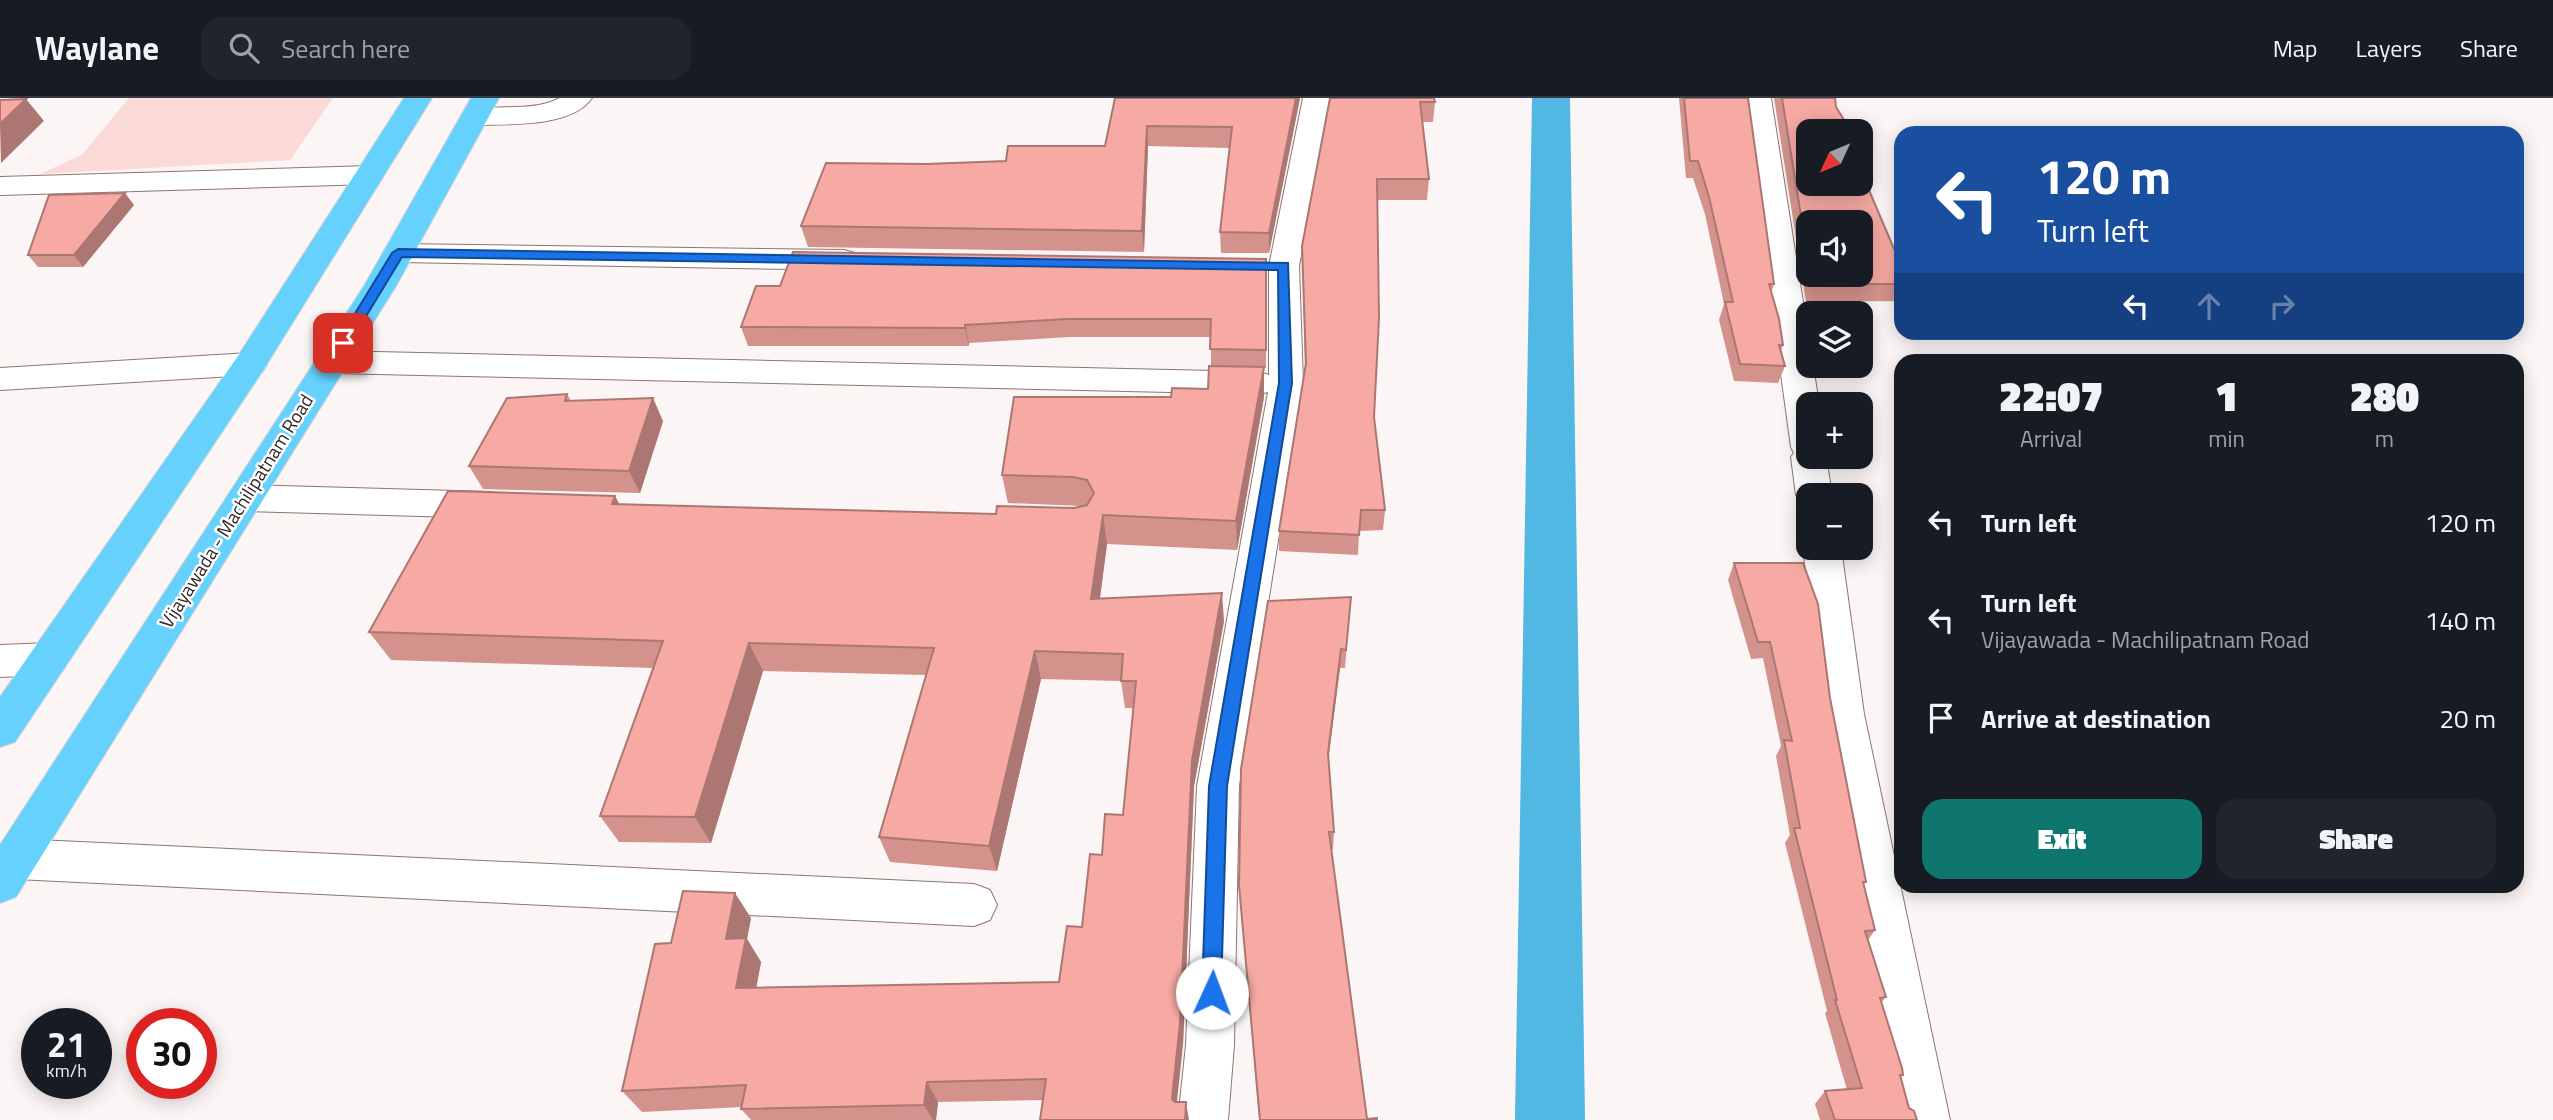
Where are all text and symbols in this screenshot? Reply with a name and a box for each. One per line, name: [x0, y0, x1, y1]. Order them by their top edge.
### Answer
search box: [201, 17, 691, 80]
text: Waylane: [35, 23, 159, 73]
icon: search: [225, 29, 263, 67]
text: Search here: [281, 29, 410, 68]
text: Map: [2273, 30, 2318, 66]
text: Layers: [2356, 30, 2422, 66]
text: Share: [2460, 30, 2518, 66]
north arrow: [1796, 119, 1872, 196]
map controls: [1796, 119, 1873, 560]
text: 120 m: [2037, 138, 2171, 213]
icon: left: [1922, 154, 2013, 245]
text: Turn left: [2037, 206, 2149, 254]
button: sound: [1796, 210, 1873, 287]
icon: left: [2117, 287, 2155, 325]
icon: ahead: [2190, 287, 2228, 325]
icon: right: [2263, 287, 2301, 325]
button: layers: [1796, 301, 1873, 378]
pin: [313, 313, 373, 373]
icon: arrive: [324, 324, 362, 362]
text: 22:07: [1999, 363, 2103, 427]
text: 1: [2215, 363, 2238, 427]
text: 280: [2350, 363, 2419, 427]
street label: Vijayawada - Machilipatnam Road: [151, 388, 320, 633]
button: +: [1796, 392, 1873, 469]
text: Arrival: [2020, 421, 2082, 456]
text: min: [2208, 421, 2245, 456]
text: m: [2375, 421, 2394, 456]
button: −: [1796, 483, 1873, 560]
icon: left: [1922, 503, 1960, 541]
text: Turn left: [1981, 503, 2076, 542]
text: 120 m: [2425, 503, 2496, 542]
text: Turn left: [1981, 583, 2076, 622]
icon: left: [1922, 601, 1960, 639]
text: 140 m: [2425, 601, 2496, 640]
text: Vijayawada - Machilipatnam Road: [1981, 622, 2309, 657]
icon: arrive: [1922, 699, 1960, 737]
text: Arrive at destination: [1981, 699, 2211, 738]
text: 20 m: [2439, 699, 2496, 738]
button: Exit: [1922, 799, 2202, 879]
button: Share: [2216, 799, 2496, 879]
position arrow: [1175, 956, 1249, 1030]
speed limit sign: 30: [126, 1008, 217, 1099]
text: 21: [47, 1017, 86, 1071]
text: km/h: [46, 1057, 87, 1084]

